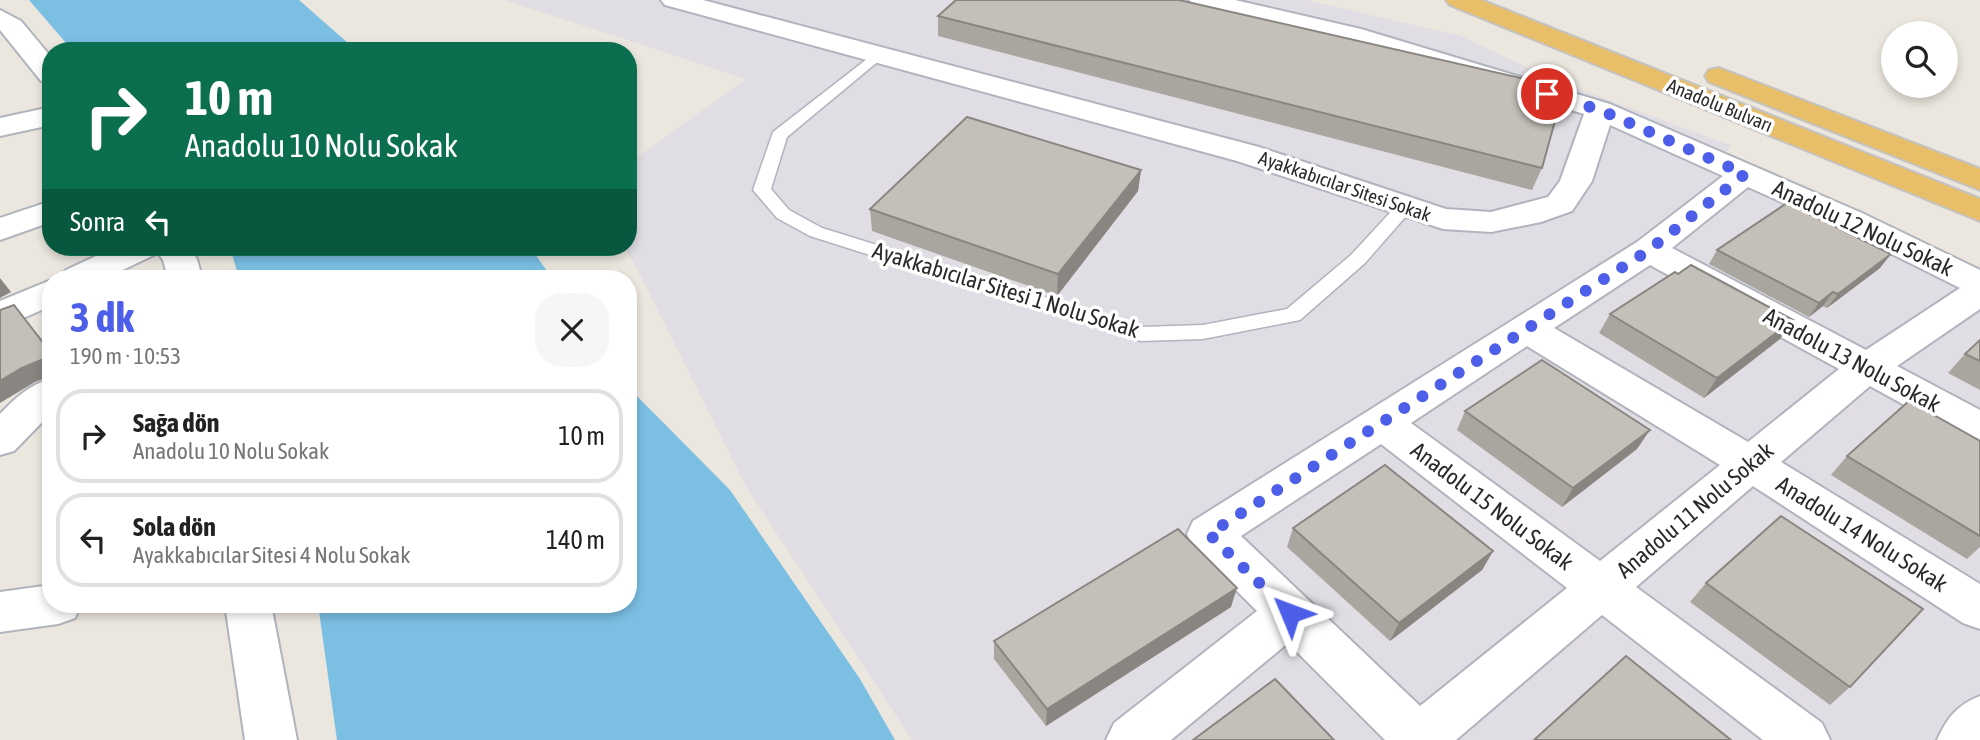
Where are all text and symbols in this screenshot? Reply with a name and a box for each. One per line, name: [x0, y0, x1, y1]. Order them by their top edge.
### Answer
map controls: [1881, 21, 1958, 98]
button: search: [1881, 21, 1958, 98]
pin: [1517, 64, 1577, 124]
text: 10 m: [185, 69, 273, 125]
icon: right: [70, 70, 161, 161]
street label: Anadolu Bulvarı: [1664, 74, 1776, 136]
icon: arrive: [1528, 75, 1566, 113]
text: Anadolu 10 Nolu Sokak: [185, 127, 458, 164]
street label: Ayakkabıcılar Sitesi Sokak: [1256, 146, 1435, 226]
street label: Anadolu 12 Nolu Sokak: [1769, 175, 1957, 281]
icon: left: [139, 203, 177, 241]
text: Sonra: [70, 207, 125, 237]
street label: Ayakkabıcılar Sitesi 1 Nolu Sokak: [870, 237, 1142, 343]
text: 3 dk: [70, 293, 134, 341]
button: close: [535, 293, 609, 367]
street label: Anadolu 13 Nolu Sokak: [1759, 302, 1945, 418]
text: 190 m · 10:53: [70, 343, 181, 369]
text: Sağa dön: [133, 408, 219, 438]
icon: right: [74, 417, 112, 455]
text: 10 m: [558, 421, 605, 451]
street label: Anadolu 15 Nolu Sokak: [1406, 437, 1578, 575]
street label: Anadolu 11 Nolu Sokak: [1612, 437, 1778, 583]
text: Anadolu 10 Nolu Sokak: [133, 438, 329, 464]
street label: Anadolu 14 Nolu Sokak: [1772, 471, 1952, 597]
text: Sola dön: [133, 512, 216, 542]
icon: left: [74, 521, 112, 559]
text: 140 m: [546, 525, 605, 555]
text: Ayakkabıcılar Sitesi 4 Nolu Sokak: [133, 542, 410, 568]
position arrow: [1253, 576, 1327, 650]

